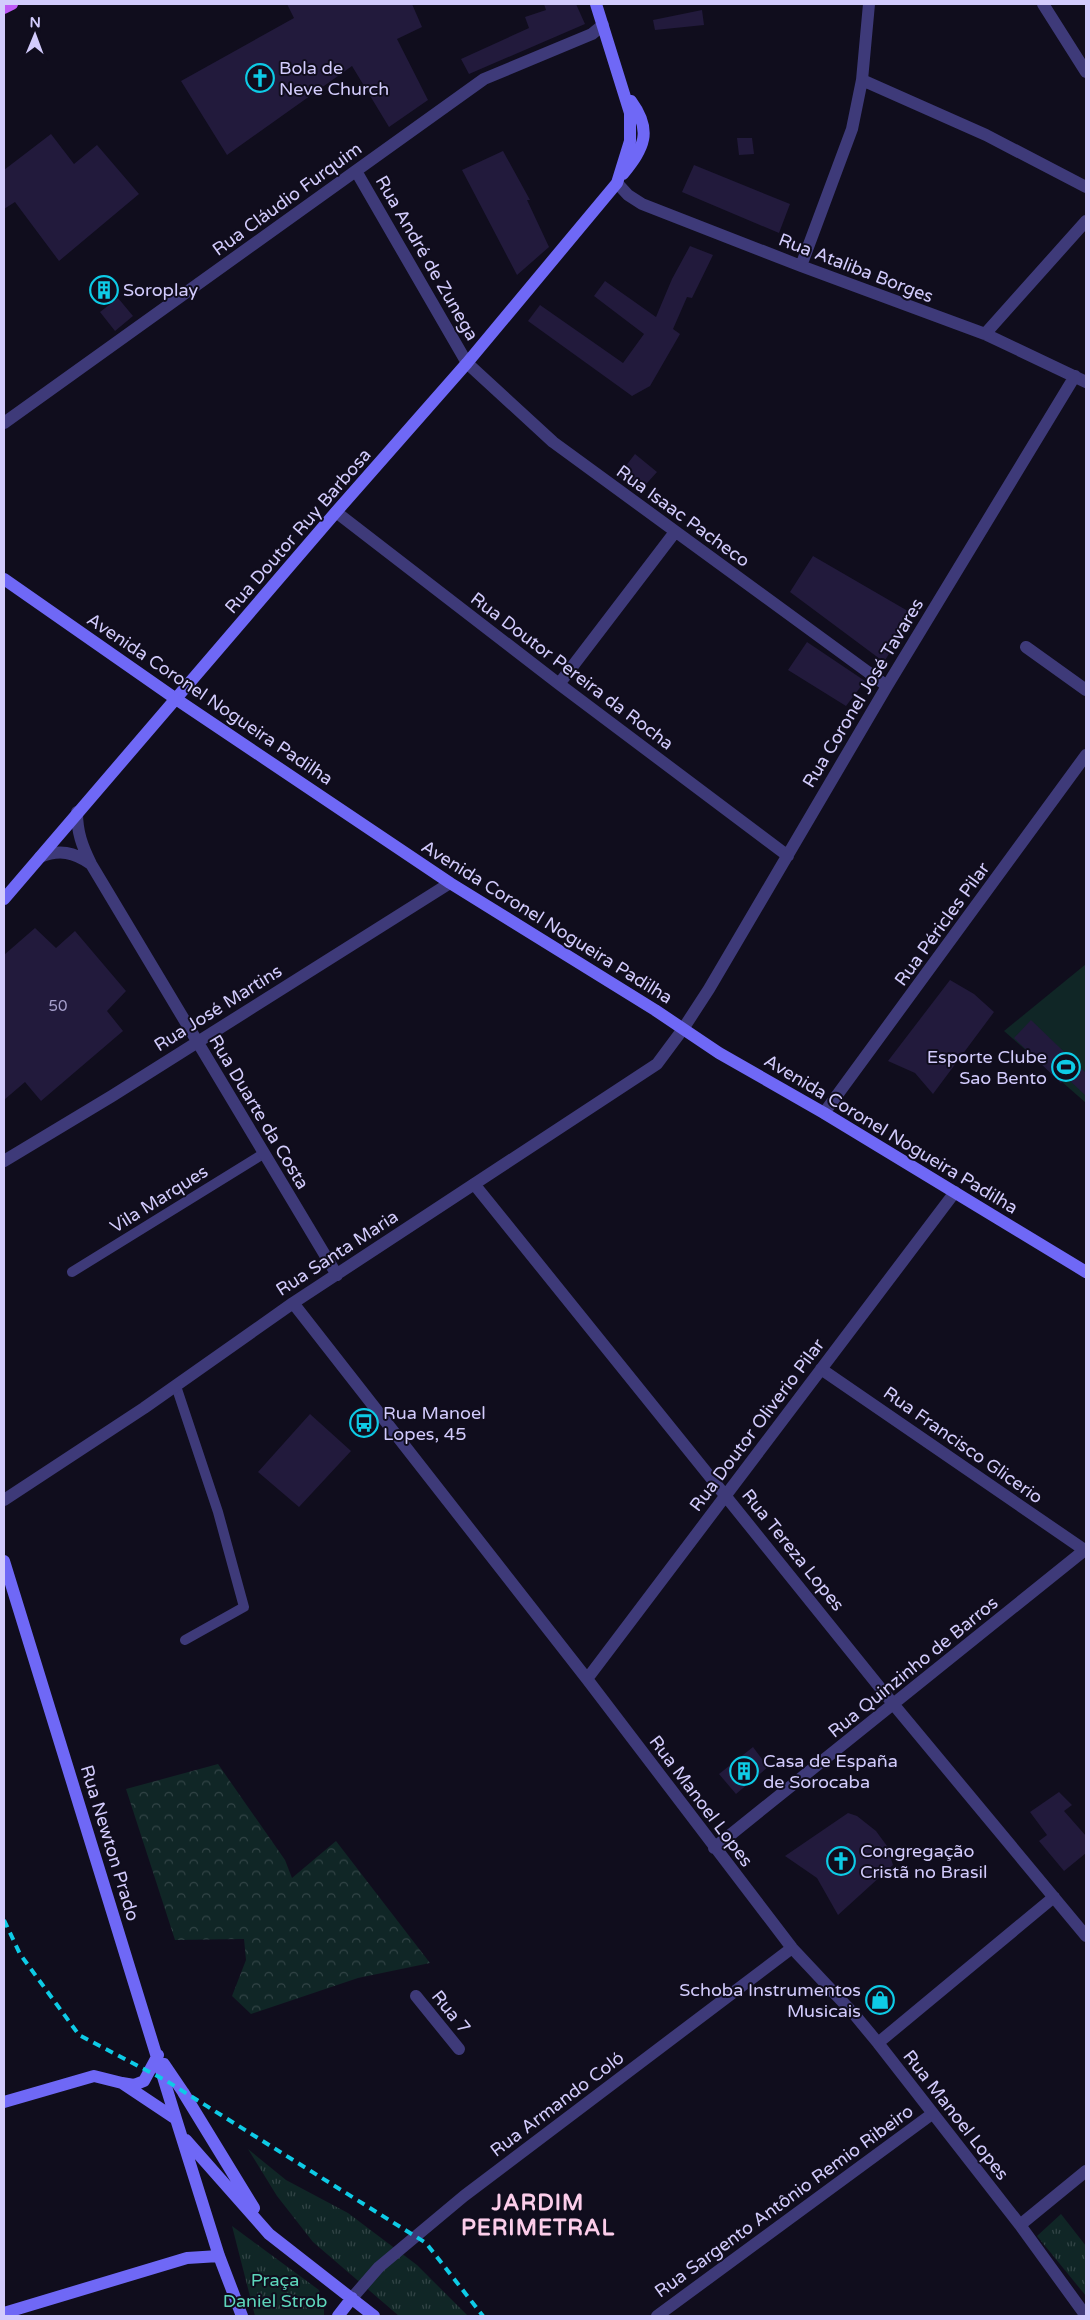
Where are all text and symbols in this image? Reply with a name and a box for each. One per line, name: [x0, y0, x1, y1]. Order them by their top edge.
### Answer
north arrow: [10, 10, 60, 60]
text: N: [29, 14, 41, 31]
place label: Bola de Neve Church: [279, 57, 389, 100]
church icon: Bola de Neve Church: [245, 63, 275, 93]
street label: Rua Cláudio Furquim: [208, 137, 366, 261]
street label: Rua André de Zunega: [371, 172, 483, 344]
street label: Rua Ataliba Borges: [776, 228, 936, 308]
building icon: Soroplay: [89, 275, 119, 305]
place label: Soroplay: [123, 279, 198, 301]
street label: Rua Doutor Ruy Barbosa: [220, 444, 376, 618]
street label: Rua Isaac Pacheco: [612, 460, 754, 572]
street label: Rua Doutor Pereira da Rocha: [466, 587, 678, 755]
street label: Rua Coronel José Tavares: [798, 594, 928, 792]
street label: Avenida Coronel Nogueira Padilha: [83, 608, 337, 790]
street label: Avenida Coronel Nogueira Padilha: [417, 835, 677, 1009]
street label: Rua Péricles Pilar: [890, 858, 994, 990]
street label: Rua José Martins: [150, 960, 286, 1056]
house number: 50: [49, 997, 67, 1015]
street label: Rua Duarte da Costa: [204, 1031, 314, 1193]
place label: Esporte Clube Sao Bento: [927, 1046, 1047, 1089]
street label: Avenida Coronel Nogueira Padilha: [760, 1049, 1022, 1219]
sports icon: Esporte Clube Sao Bento: [1051, 1052, 1081, 1082]
street label: Vila Marques: [106, 1160, 212, 1238]
street label: Rua Santa Maria: [272, 1205, 402, 1301]
street label: Rua Doutor Oliverio Pilar: [685, 1334, 829, 1516]
street label: Rua Francisco Glicerio: [879, 1382, 1047, 1508]
place label: Rua Manoel Lopes, 45: [383, 1402, 486, 1445]
bus stop icon: Rua Manoel Lopes, 45: [349, 1408, 379, 1438]
street label: Rua Tereza Lopes: [737, 1485, 849, 1615]
street label: Rua Quinzinho de Barros: [824, 1592, 1002, 1742]
street label: Rua Manoel Lopes: [644, 1731, 758, 1871]
place label: Casa de España de Sorocaba: [763, 1750, 898, 1793]
building icon: Casa de España de Sorocaba: [729, 1756, 759, 1786]
street label: Rua Newton Prado: [76, 1762, 144, 1924]
place label: Congregação Cristã no Brasil: [860, 1840, 988, 1883]
church icon: Congregação Cristã no Brasil: [826, 1846, 856, 1876]
place label: Schoba Instrumentos Musicais: [679, 1979, 861, 2022]
shop icon: Schoba Instrumentos Musicais: [865, 1985, 895, 2015]
street label: Rua 7: [427, 1986, 475, 2038]
street label: Rua Armando Coló: [486, 2046, 628, 2162]
street label: Rua Manoel Lopes: [898, 2046, 1014, 2184]
street label: Rua Sargento Antônio Remio Ribeiro: [650, 2100, 918, 2302]
district label: JARDIM PERIMETRAL: [461, 2190, 615, 2241]
park label: Praça Daniel Strob: [223, 2269, 327, 2312]

